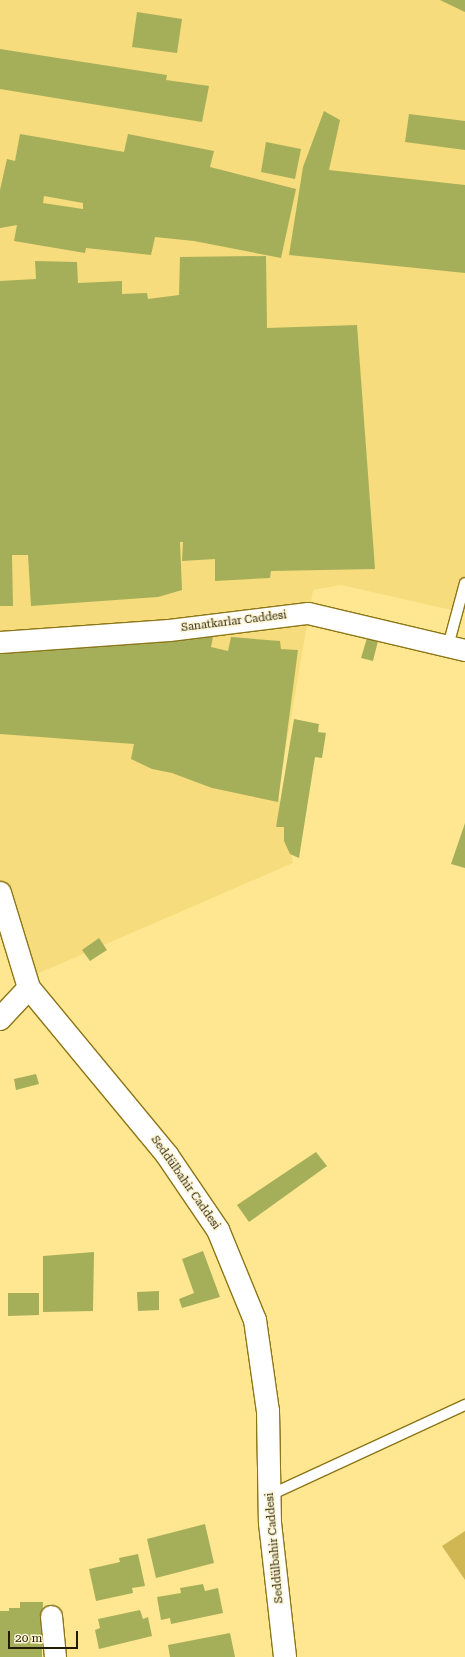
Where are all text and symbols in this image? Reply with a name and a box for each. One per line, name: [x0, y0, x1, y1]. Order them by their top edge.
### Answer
street label: Sanatkarlar Caddesi: [180, 609, 288, 635]
street label: Seddülbahir Caddesi: [148, 1134, 222, 1232]
street label: Seddülbahir Caddesi: [264, 1492, 286, 1604]
scale bar: [10, 1623, 80, 1649]
text: 20 m: [15, 1631, 42, 1645]

